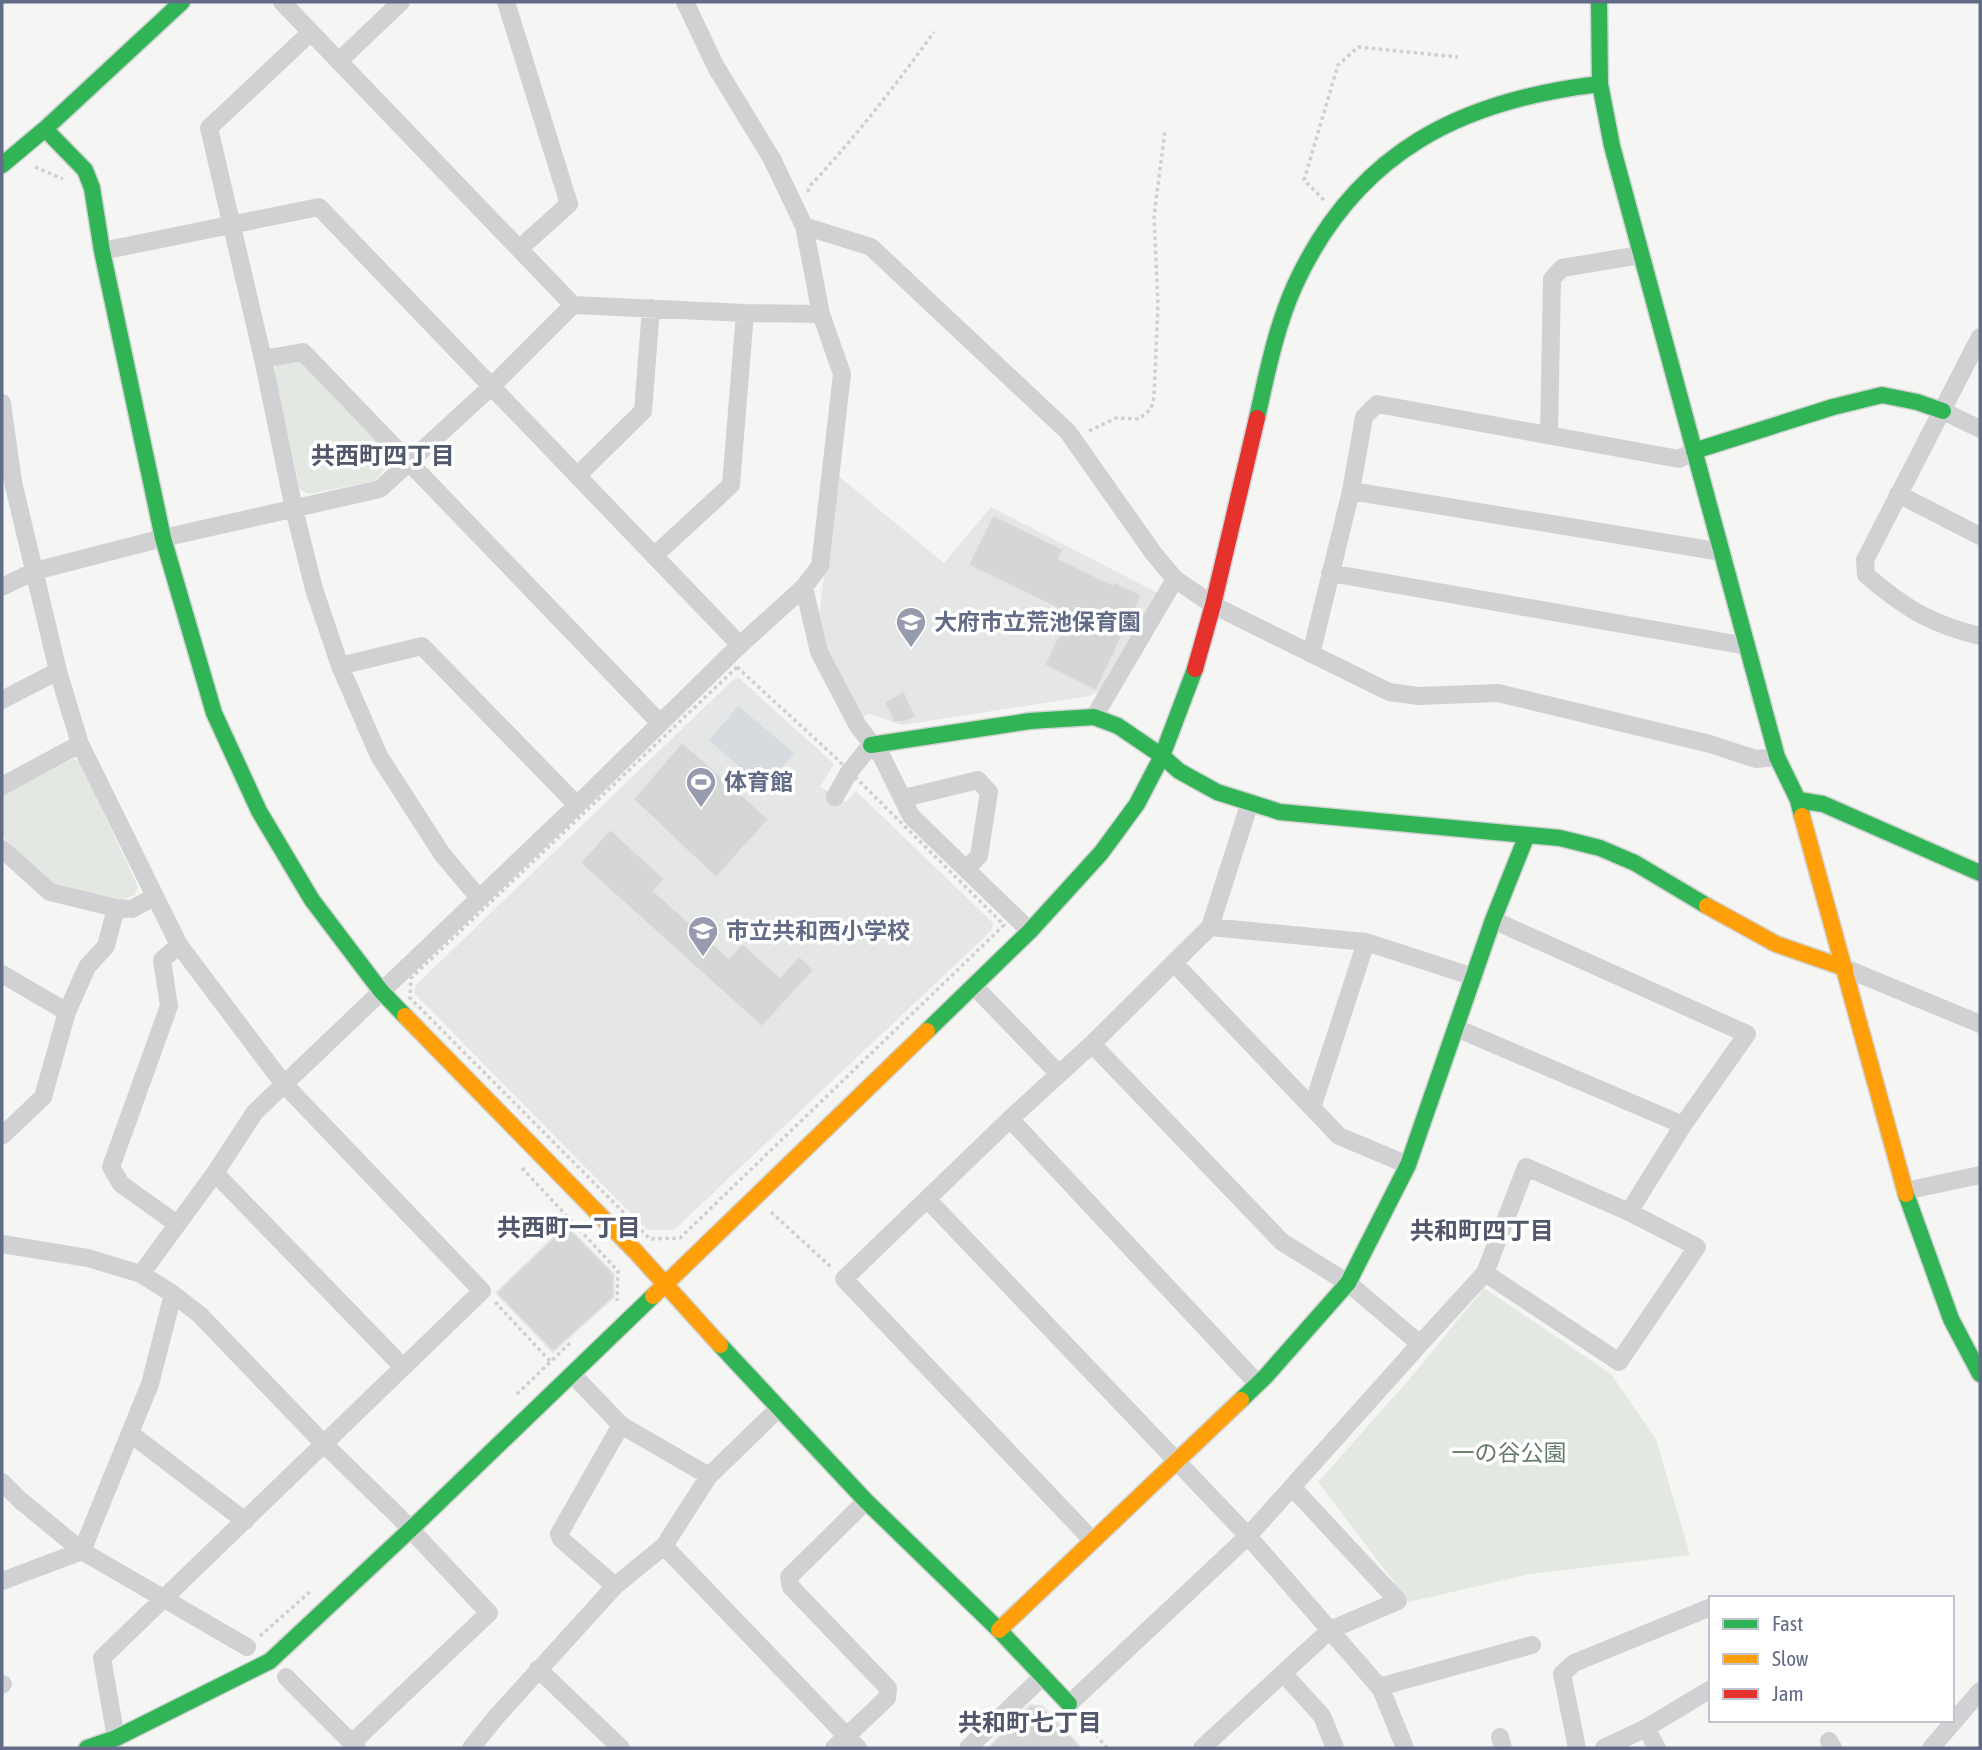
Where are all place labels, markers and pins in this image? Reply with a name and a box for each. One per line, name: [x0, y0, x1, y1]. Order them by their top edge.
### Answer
school or university icon: 大府市立荒池保育園: [894, 605, 928, 649]
place label: 大府市立荒池保育園: [934, 609, 1141, 635]
sports icon: 体育館: [684, 765, 718, 809]
place label: 体育館: [724, 769, 793, 795]
school or university icon: 市立共和西小学校: [686, 914, 720, 958]
place label: 市立共和西小学校: [726, 918, 910, 944]

